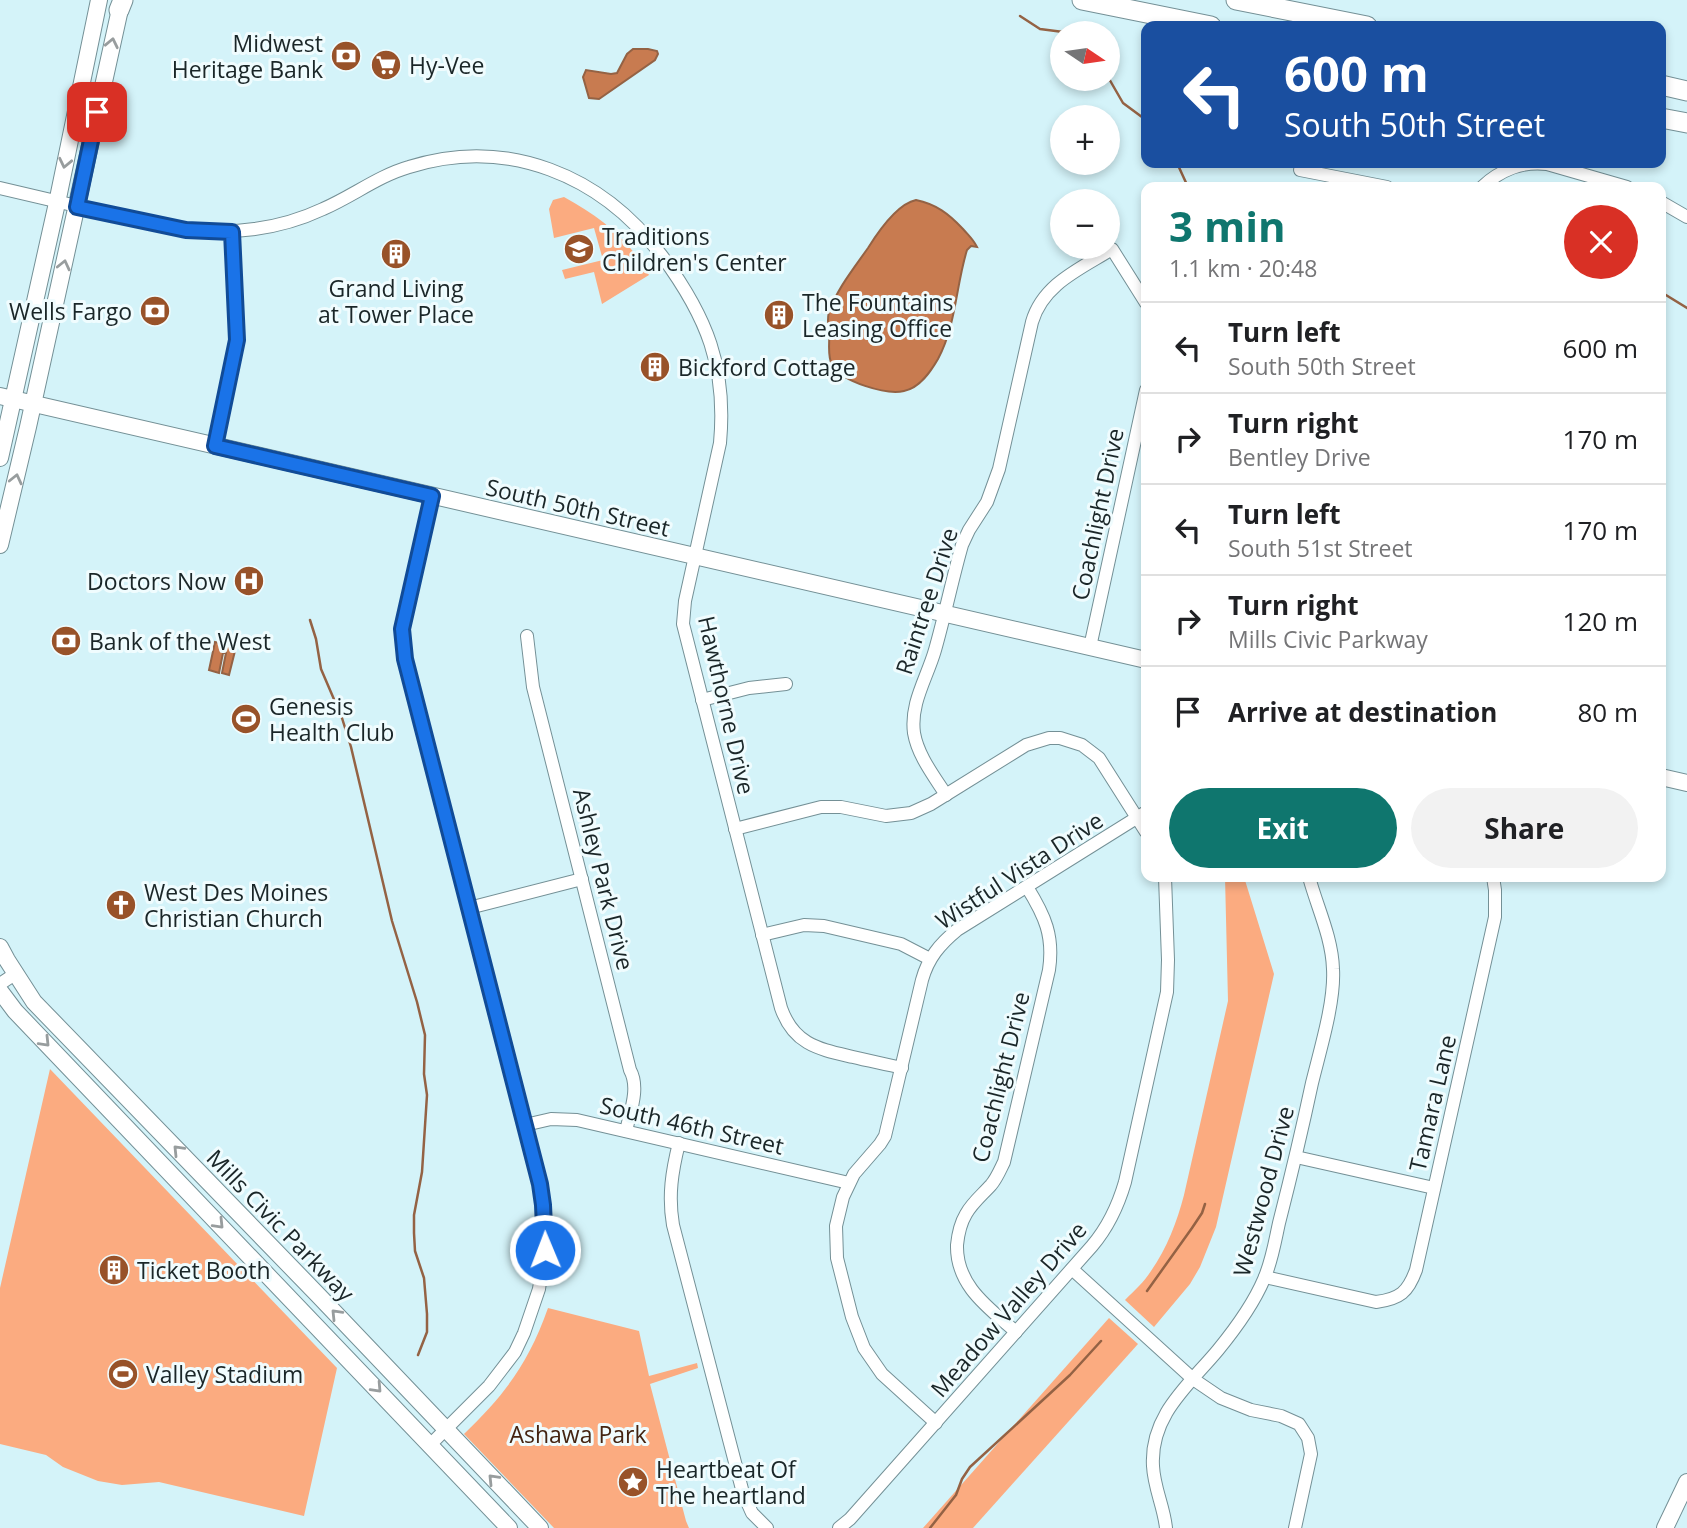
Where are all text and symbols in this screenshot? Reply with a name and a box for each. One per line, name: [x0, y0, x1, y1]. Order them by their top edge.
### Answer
north arrow: [1050, 21, 1120, 91]
map controls: [1050, 21, 1120, 259]
place label: Midwest Heritage Bank: [172, 27, 323, 85]
one-way arrow: [104, 37, 119, 49]
bank icon: Midwest Heritage Bank: [329, 39, 363, 73]
text: 600 m: [1284, 40, 1429, 106]
supermarket icon: Hy-Vee: [369, 48, 403, 82]
place label: Hy-Vee: [409, 49, 484, 81]
icon: left: [1169, 49, 1260, 140]
pin: [67, 82, 127, 142]
icon: arrive: [78, 93, 116, 131]
text: South 50th Street: [1284, 103, 1545, 146]
button: +: [1050, 105, 1120, 175]
one-way arrow: [59, 157, 74, 169]
button: −: [1050, 189, 1120, 259]
text: 3 min: [1169, 197, 1286, 254]
button: close: [1564, 205, 1638, 279]
place label: Traditions Children's Center: [602, 220, 787, 278]
school or university icon: Traditions Children's Center: [562, 232, 596, 266]
building icon: Grand Living at Tower Place: [379, 237, 413, 271]
text: 1.1 km · 20:48: [1169, 252, 1317, 284]
one-way arrow: [56, 259, 70, 271]
place label: Grand Living at Tower Place: [318, 272, 474, 330]
place label: The Fountains Leasing Office: [802, 286, 953, 344]
bank icon: Wells Fargo: [138, 294, 172, 328]
place label: Wells Fargo: [9, 295, 132, 327]
building icon: The Fountains Leasing Office: [762, 298, 796, 332]
text: Turn left: [1228, 314, 1340, 350]
icon: left: [1169, 329, 1207, 367]
text: 600 m: [1563, 330, 1638, 366]
building icon: Bickford Cottage: [638, 350, 672, 384]
text: South 50th Street: [1228, 350, 1416, 382]
place label: Bickford Cottage: [678, 351, 856, 383]
text: Turn right: [1228, 405, 1359, 441]
icon: right: [1169, 420, 1207, 458]
text: 170 m: [1563, 421, 1638, 457]
street label: Coachlight Drive: [1063, 425, 1131, 603]
text: Bentley Drive: [1228, 441, 1371, 473]
street label: South 50th Street: [483, 470, 673, 544]
one-way arrow: [8, 473, 22, 485]
text: Turn left: [1228, 496, 1340, 532]
icon: left: [1169, 511, 1207, 549]
text: 170 m: [1563, 512, 1638, 548]
street label: Raintree Drive: [887, 523, 965, 679]
text: South 51st Street: [1228, 532, 1413, 564]
hospital icon: Doctors Now: [232, 564, 266, 598]
place label: Doctors Now: [87, 565, 226, 597]
text: Turn right: [1228, 587, 1359, 623]
icon: right: [1169, 602, 1207, 640]
text: 120 m: [1563, 603, 1638, 639]
street label: Hawthorne Drive: [691, 613, 763, 797]
text: Mills Civic Parkway: [1228, 623, 1428, 655]
bank icon: Bank of the West: [49, 624, 83, 658]
place label: Bank of the West: [89, 625, 271, 657]
place label: Genesis Health Club: [269, 690, 394, 748]
icon: arrive: [1169, 693, 1207, 731]
text: Arrive at destination: [1228, 694, 1497, 730]
text: 80 m: [1577, 694, 1638, 730]
sports icon: Genesis Health Club: [229, 702, 263, 736]
street label: Ashley Park Drive: [566, 785, 642, 973]
button: Exit: [1169, 788, 1397, 868]
button: Share: [1411, 788, 1638, 868]
street label: Wistful Vista Drive: [929, 804, 1109, 936]
place label: West Des Moines Christian Church: [144, 876, 328, 934]
church icon: West Des Moines Christian Church: [104, 888, 138, 922]
street label: Coachlight Drive: [963, 988, 1037, 1166]
street label: Tamara Lane: [1401, 1031, 1463, 1175]
one-way arrow: [37, 1034, 50, 1047]
street label: South 46th Street: [597, 1088, 787, 1162]
street label: Westwood Drive: [1225, 1102, 1301, 1280]
street label: Mills Civic Parkway: [200, 1142, 362, 1308]
one-way arrow: [173, 1146, 186, 1159]
position arrow: [508, 1213, 582, 1287]
street label: Meadow Valley Drive: [923, 1214, 1093, 1404]
one-way arrow: [211, 1216, 224, 1229]
building icon: Ticket Booth: [97, 1253, 131, 1287]
place label: Ticket Booth: [137, 1254, 271, 1286]
one-way arrow: [331, 1309, 344, 1322]
sports icon: Valley Stadium: [106, 1357, 140, 1391]
place label: Valley Stadium: [146, 1358, 303, 1390]
one-way arrow: [368, 1380, 381, 1393]
park label: Ashawa Park: [509, 1418, 647, 1450]
place label: Heartbeat Of The heartland: [656, 1453, 806, 1511]
place icon: Heartbeat Of The heartland: [616, 1465, 650, 1499]
one-way arrow: [488, 1474, 501, 1487]

